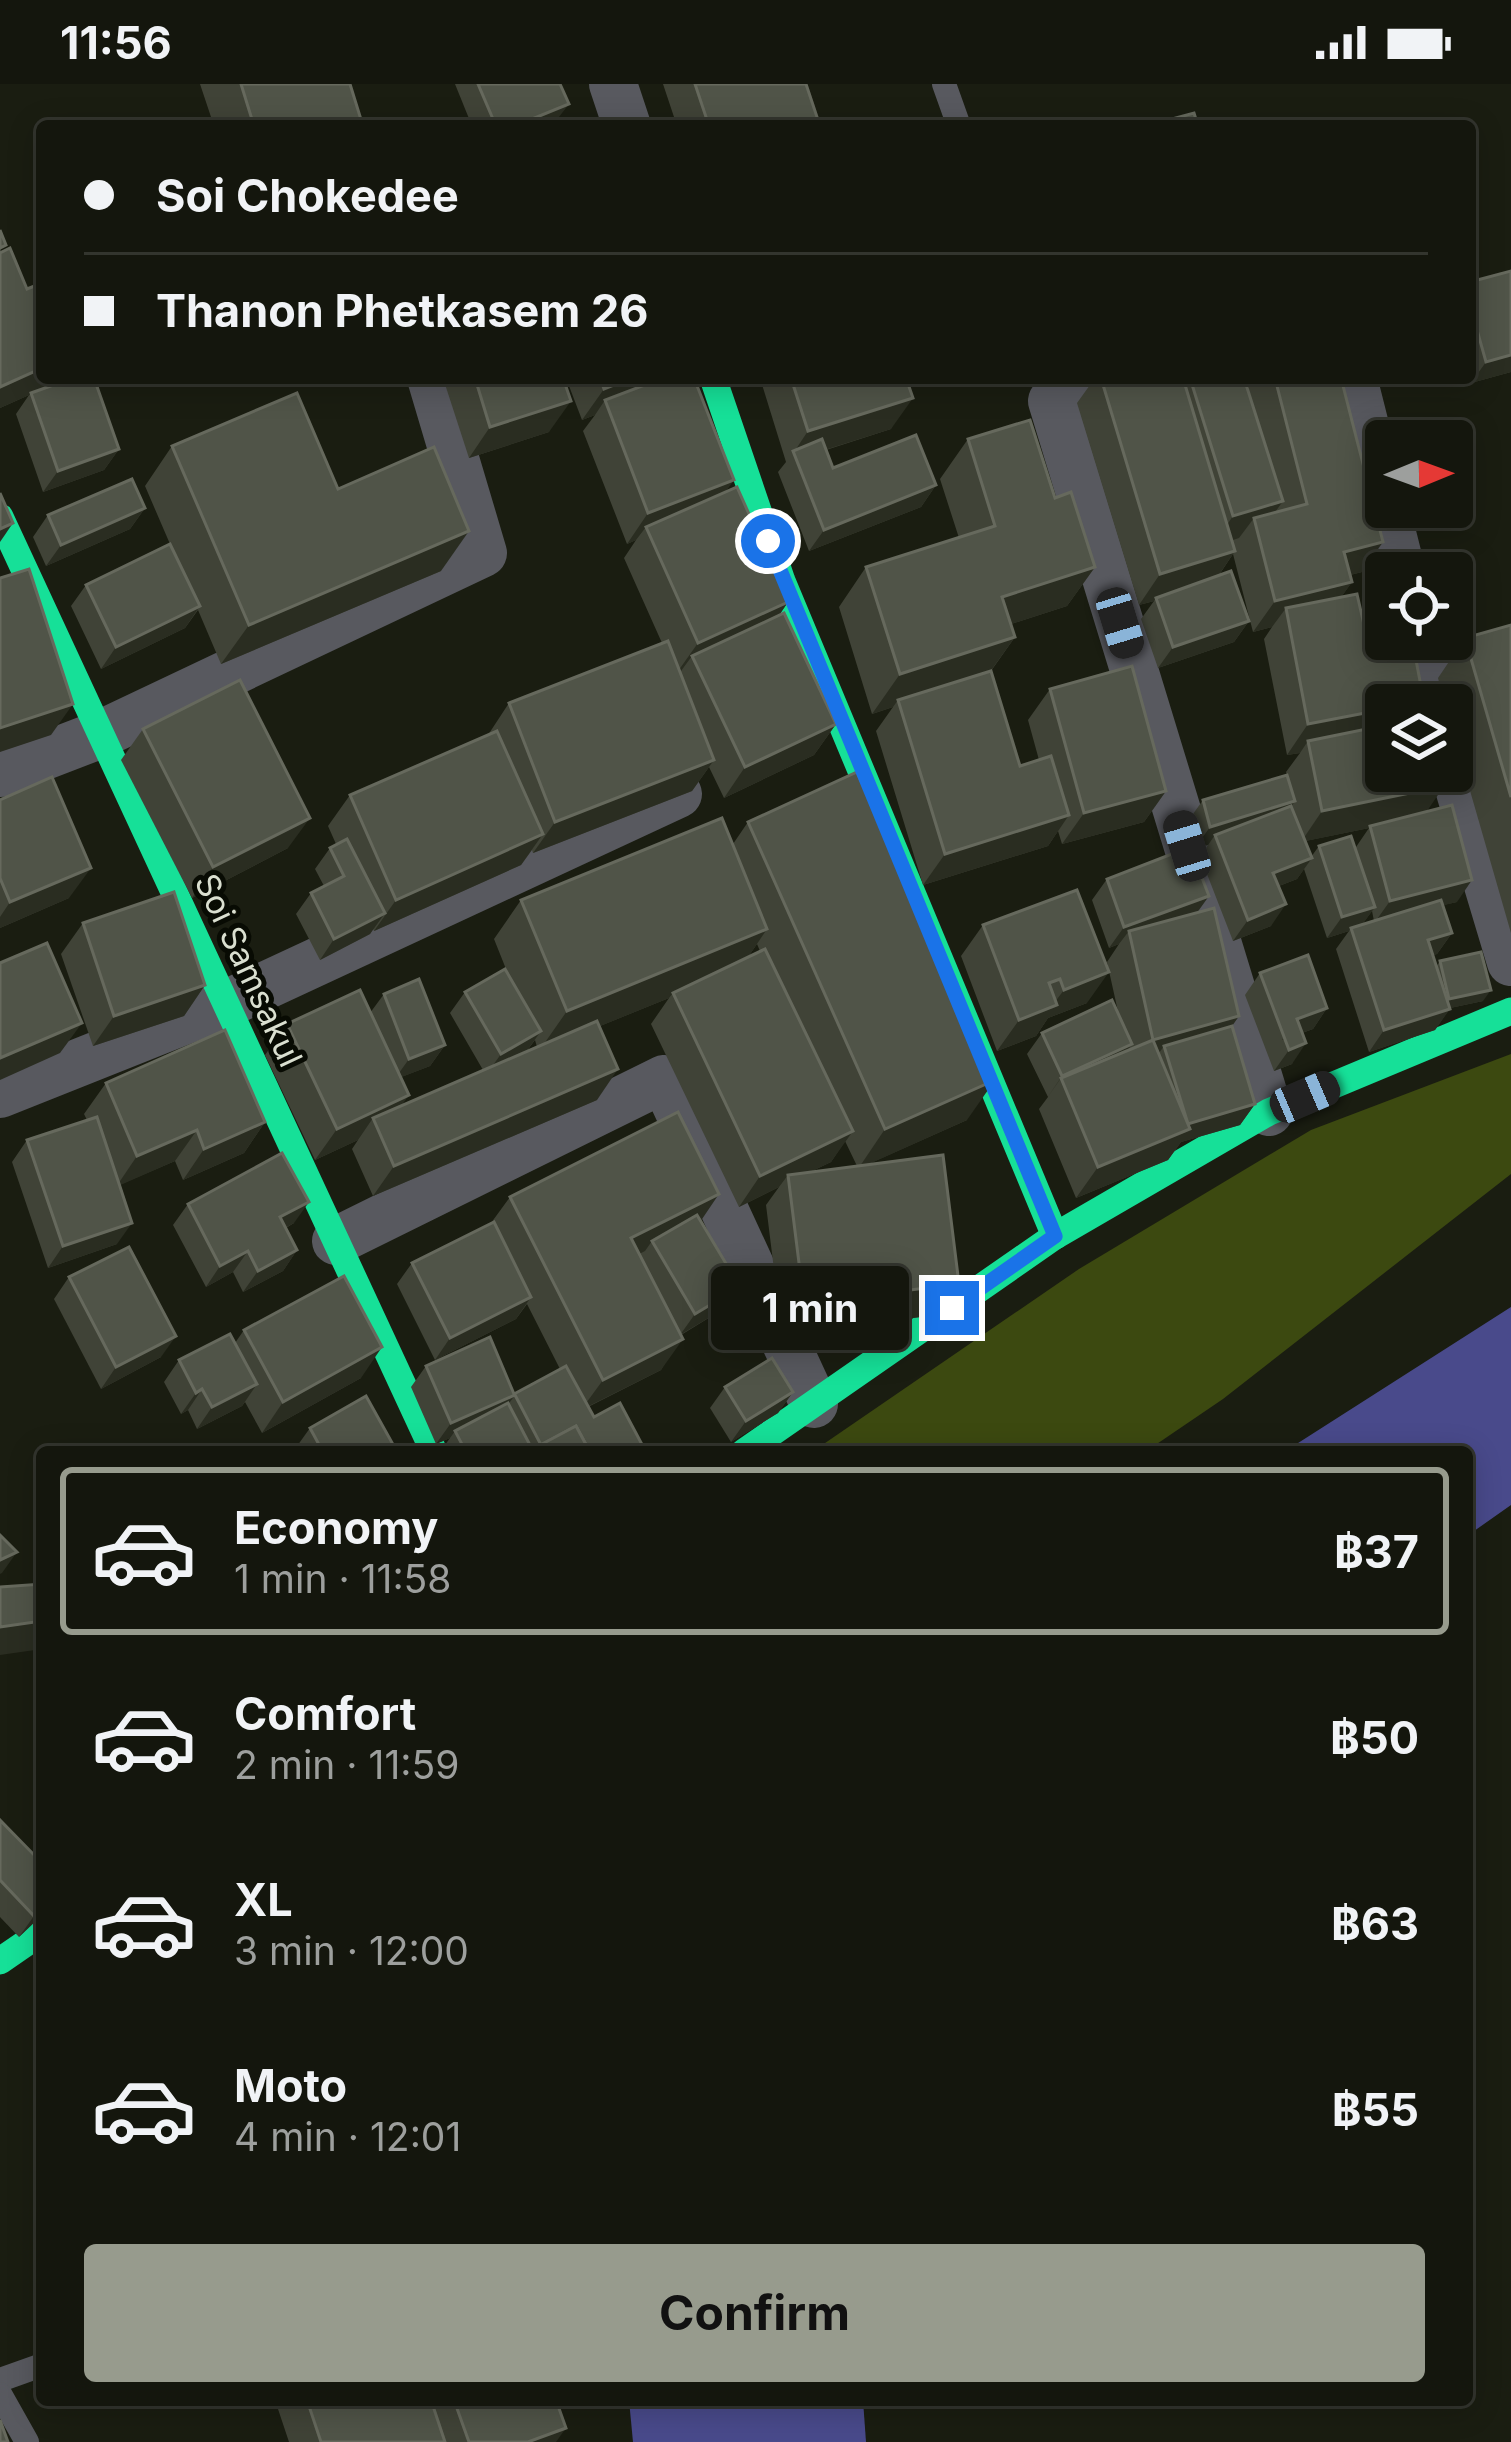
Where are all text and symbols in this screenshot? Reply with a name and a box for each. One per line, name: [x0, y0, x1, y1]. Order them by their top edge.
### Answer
text: 11:56: [60, 15, 172, 70]
text: Soi Chokedee: [156, 168, 459, 223]
text: Thanon Phetkasem 26: [156, 283, 649, 338]
north arrow: [1365, 420, 1473, 528]
map controls: [1365, 420, 1473, 792]
route start: [741, 514, 795, 568]
button: locate: [1365, 552, 1473, 660]
car: [1092, 583, 1148, 663]
button: layers: [1365, 684, 1473, 792]
car: [1159, 806, 1215, 886]
street label: Soi Samsakul: [187, 867, 311, 1073]
car: [1265, 1066, 1345, 1128]
callout: 1 min: [712, 1266, 910, 1350]
route end: [925, 1281, 979, 1335]
text: 1 min: [762, 1284, 858, 1331]
icon: car: [90, 1497, 198, 1605]
text: Economy: [234, 1500, 438, 1555]
text: ฿37: [1334, 1524, 1419, 1579]
text: 1 min · 11:58: [234, 1555, 451, 1602]
icon: car: [90, 1683, 198, 1791]
text: Comfort: [234, 1686, 416, 1741]
text: ฿50: [1330, 1710, 1419, 1765]
text: 2 min · 11:59: [234, 1741, 459, 1788]
icon: car: [90, 1869, 198, 1977]
text: XL: [234, 1872, 293, 1927]
text: ฿63: [1331, 1896, 1419, 1951]
text: 3 min · 12:00: [234, 1927, 469, 1974]
icon: car: [90, 2055, 198, 2163]
text: Moto: [234, 2058, 347, 2113]
text: ฿55: [1332, 2082, 1419, 2137]
text: 4 min · 12:01: [234, 2113, 461, 2160]
button: Confirm: [84, 2244, 1425, 2382]

